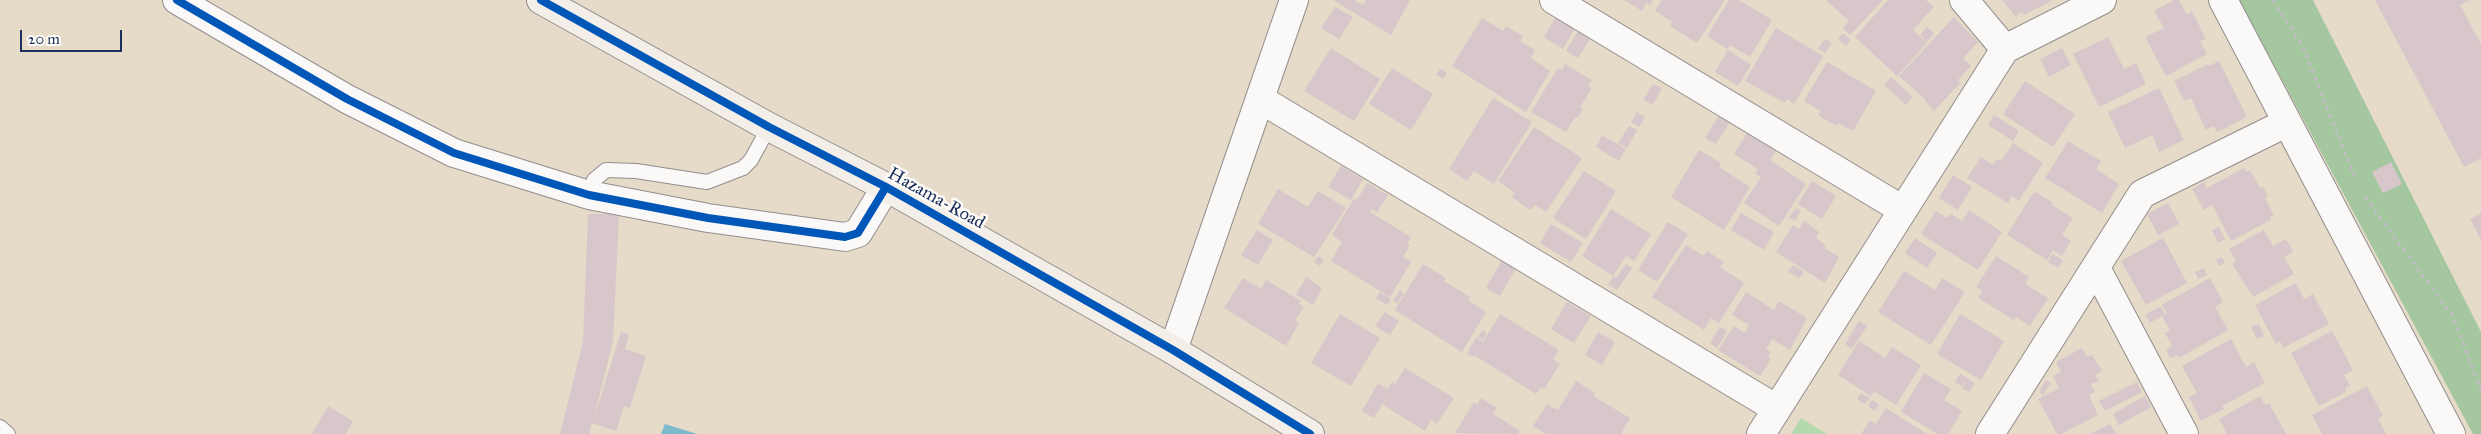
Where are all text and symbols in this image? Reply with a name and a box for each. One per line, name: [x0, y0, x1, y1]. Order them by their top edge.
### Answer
scale bar: [22, 20, 125, 52]
text: 20 m: [28, 30, 60, 48]
street label: Hazama-Road: [884, 163, 988, 235]

